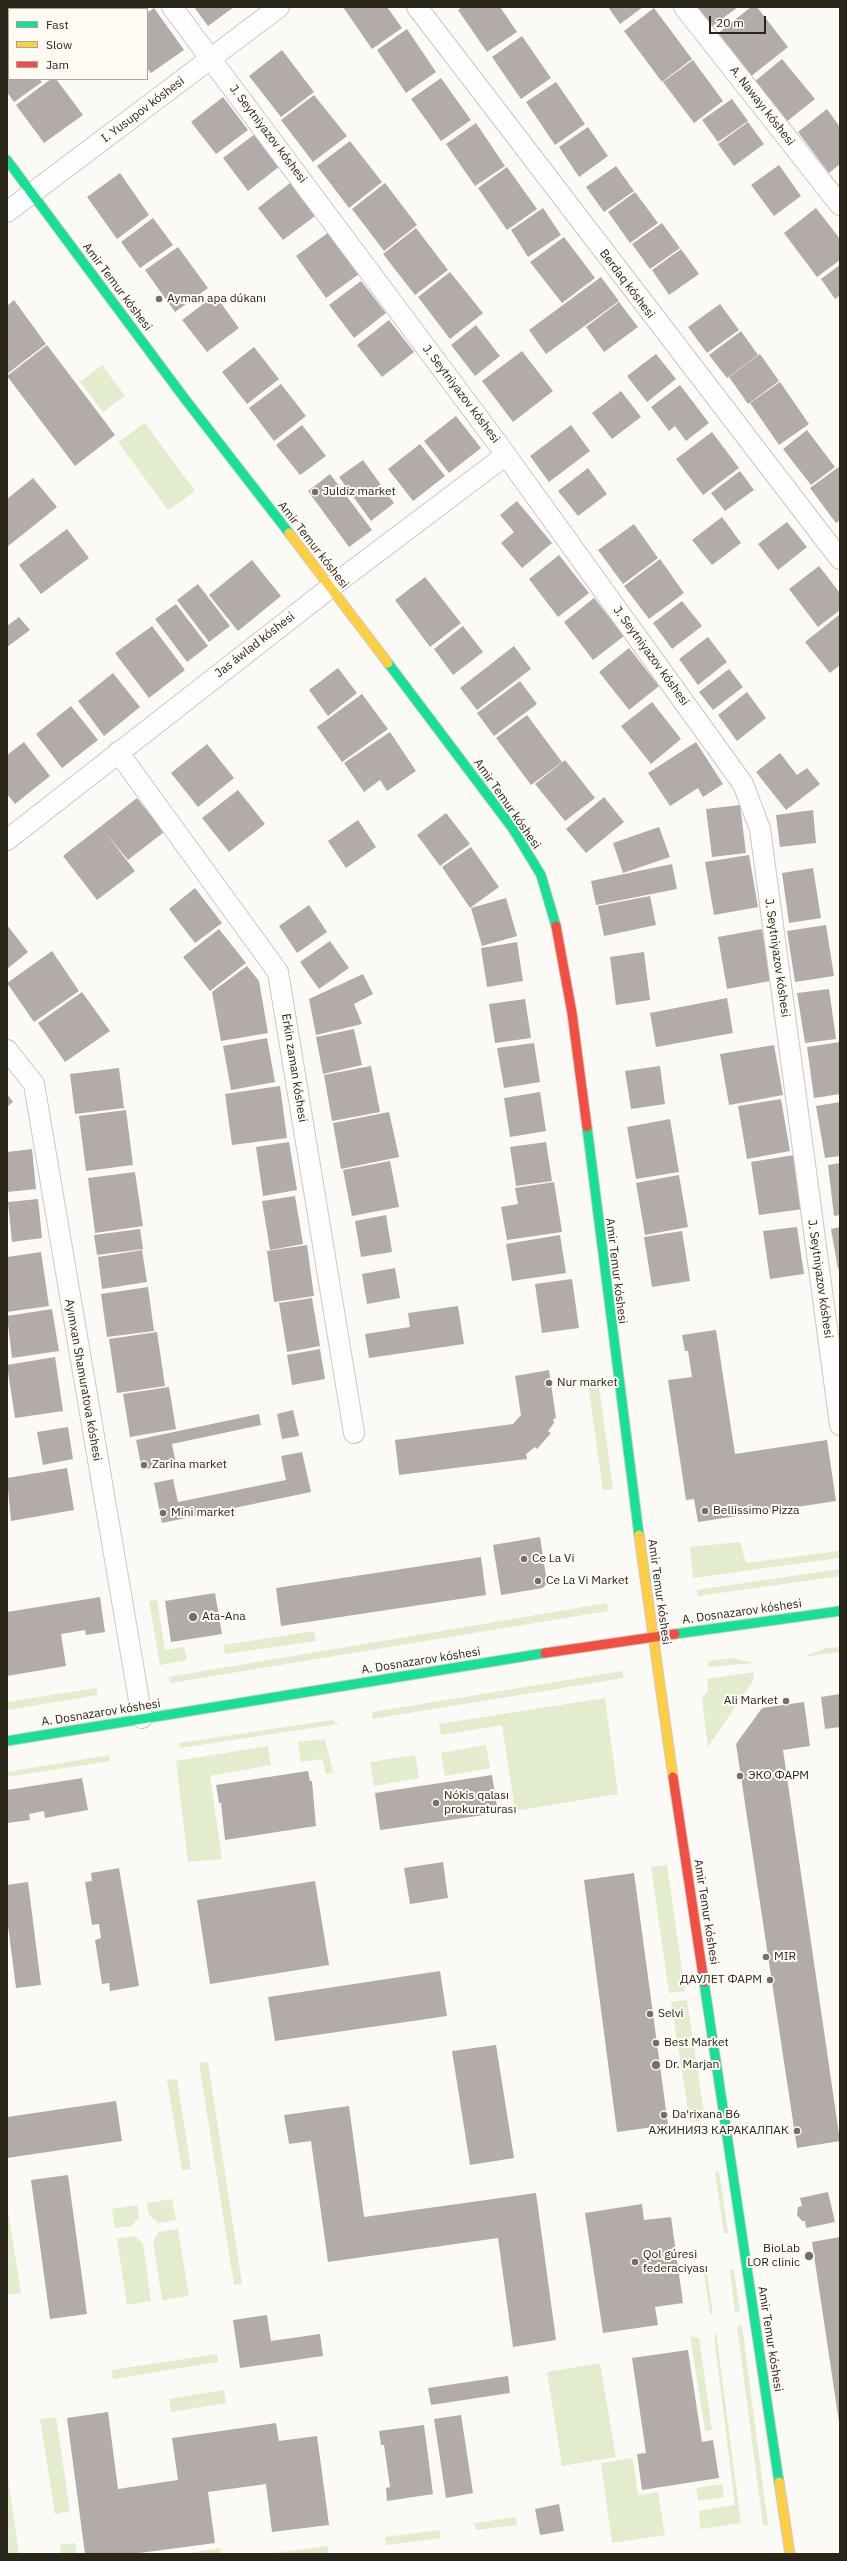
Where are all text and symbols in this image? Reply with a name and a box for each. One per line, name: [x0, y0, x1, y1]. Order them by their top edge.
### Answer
legend: [8, 8, 148, 80]
scale bar: [711, 8, 768, 34]
text: 20 m: [716, 15, 744, 30]
text: Fast: [46, 17, 69, 32]
text: Slow: [46, 37, 72, 52]
text: Jam: [46, 57, 69, 72]
street label: A. Nawayı kóshesi: [726, 63, 798, 149]
street label: I. Yusupov kóshesi: [99, 74, 187, 146]
street label: J. Seytniyazov kóshesi: [226, 82, 310, 186]
street label: Amir Temur kóshesi: [79, 240, 155, 334]
street label: Berdaq kóshesi: [596, 247, 658, 321]
place label: Ayman apa dúkanı: [167, 292, 266, 306]
marker: Ayman apa dúkanı: [154, 294, 164, 304]
street label: J. Seytniyazov kóshesi: [419, 342, 503, 446]
place label: Juldiz market: [323, 485, 396, 499]
marker: Juldiz market: [310, 487, 320, 497]
street label: Amir Temur kóshesi: [275, 499, 351, 591]
street label: J. Seytniyazov kóshesi: [610, 603, 692, 709]
street label: Jas áwlad kóshesi: [212, 609, 298, 681]
street label: Amir Temur kóshesi: [471, 756, 543, 852]
street label: J. Seytniyazov kóshesi: [762, 898, 792, 1018]
street label: Erkin zaman kóshesi: [278, 1013, 310, 1123]
street label: Amir Temur kóshesi: [602, 1217, 630, 1325]
street label: J. Seytniyazov kóshesi: [805, 1219, 835, 1339]
street label: Ayımxan Shamuratova kóshesi: [62, 1298, 104, 1462]
place label: Nur market: [557, 1376, 618, 1390]
marker: Nur market: [544, 1378, 554, 1388]
place label: Zarina market: [152, 1458, 227, 1472]
marker: Zarina market: [139, 1460, 149, 1470]
place label: Bellissimo Pizza: [713, 1504, 799, 1518]
place label: Mini market: [171, 1506, 235, 1520]
marker: Bellissimo Pizza: [700, 1506, 710, 1516]
marker: Mini market: [158, 1508, 168, 1518]
street label: Amir Temur kóshesi: [644, 1538, 674, 1646]
place label: Ce La Vi: [532, 1552, 574, 1566]
marker: Ce La Vi: [519, 1554, 529, 1564]
place label: Ce La Vi Market: [546, 1574, 629, 1588]
marker: Ce La Vi Market: [533, 1576, 543, 1586]
street label: A. Dosnazarov kóshesi: [681, 1596, 803, 1628]
place label: Ata-Ana: [202, 1610, 246, 1624]
marker: Ata-Ana: [187, 1611, 199, 1623]
street label: A. Dosnazarov kóshesi: [360, 1644, 482, 1678]
place label: Ali Market: [724, 1694, 778, 1708]
street label: A. Dosnazarov kóshesi: [40, 1696, 162, 1730]
marker: Ali Market: [781, 1696, 791, 1706]
place label: ЭКО ФАРМ: [748, 1769, 809, 1783]
marker: ЭКО ФАРМ: [735, 1771, 745, 1781]
place label: Nókis qalası prokuraturası: [444, 1789, 516, 1817]
marker: Nókis qalası prokuraturası: [431, 1798, 441, 1808]
street label: Amir Temur kóshesi: [691, 1858, 721, 1966]
place label: MIR: [774, 1950, 796, 1964]
marker: MIR: [761, 1952, 771, 1962]
place label: ДАУЛЕТ ФАРМ: [680, 1973, 762, 1987]
marker: ДАУЛЕТ ФАРМ: [765, 1975, 775, 1985]
place label: Selvi: [658, 2007, 684, 2021]
marker: Selvi: [645, 2009, 655, 2019]
place label: Best Market: [664, 2036, 729, 2050]
marker: Best Market: [651, 2038, 661, 2048]
place label: Dr. Marjan: [665, 2058, 719, 2072]
marker: Dr. Marjan: [650, 2059, 662, 2071]
place label: Da'rixana B6: [672, 2108, 740, 2122]
marker: Da'rixana B6: [659, 2110, 669, 2120]
place label: АЖИНИЯЗ КАРАКАЛПАК: [649, 2124, 789, 2138]
marker: АЖИНИЯЗ КАРАКАЛПАК: [792, 2126, 802, 2136]
place label: BioLab LOR clinic: [747, 2242, 800, 2270]
place label: Qol gúresi federaciyası: [643, 2248, 708, 2276]
marker: BioLab LOR clinic: [803, 2250, 815, 2262]
marker: Qol gúresi federaciyası: [630, 2257, 640, 2267]
street label: Amir Temur kóshesi: [755, 2285, 785, 2393]

